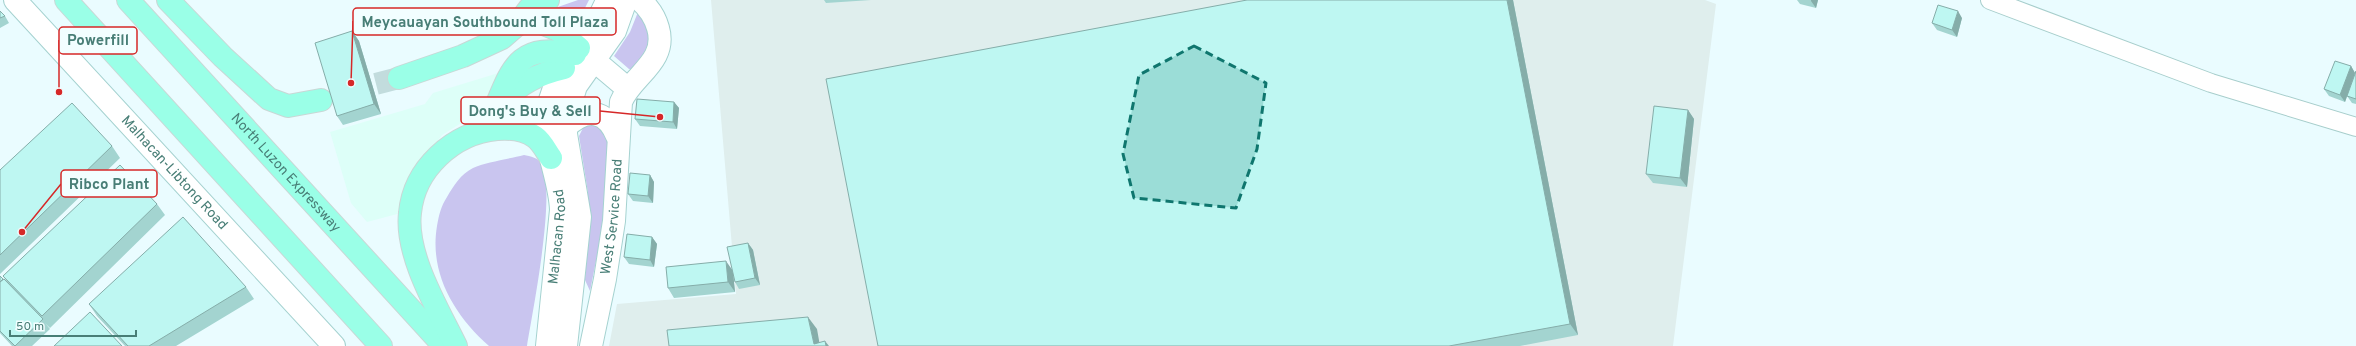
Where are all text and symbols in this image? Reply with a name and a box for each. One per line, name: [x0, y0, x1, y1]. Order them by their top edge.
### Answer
callout: Meycauayan Southbound Toll Plaza: [353, 8, 616, 35]
text: Meycauayan Southbound Toll Plaza: [361, 14, 609, 33]
callout: Powerfill: [59, 27, 137, 54]
text: Powerfill: [67, 32, 129, 51]
callout: Dong's Buy & Sell: [461, 97, 600, 124]
text: Dong's Buy & Sell: [468, 103, 592, 122]
street label: North Luzon Expressway: [227, 110, 344, 236]
street label: Malhacan-Libtong Road: [118, 112, 231, 233]
street label: West Service Road: [597, 159, 626, 276]
callout: Ribco Plant: [61, 170, 157, 197]
text: Ribco Plant: [69, 176, 149, 195]
street label: Malhacan Road: [545, 188, 570, 285]
scale bar: [10, 312, 136, 338]
text: 50 m: [16, 319, 44, 335]

